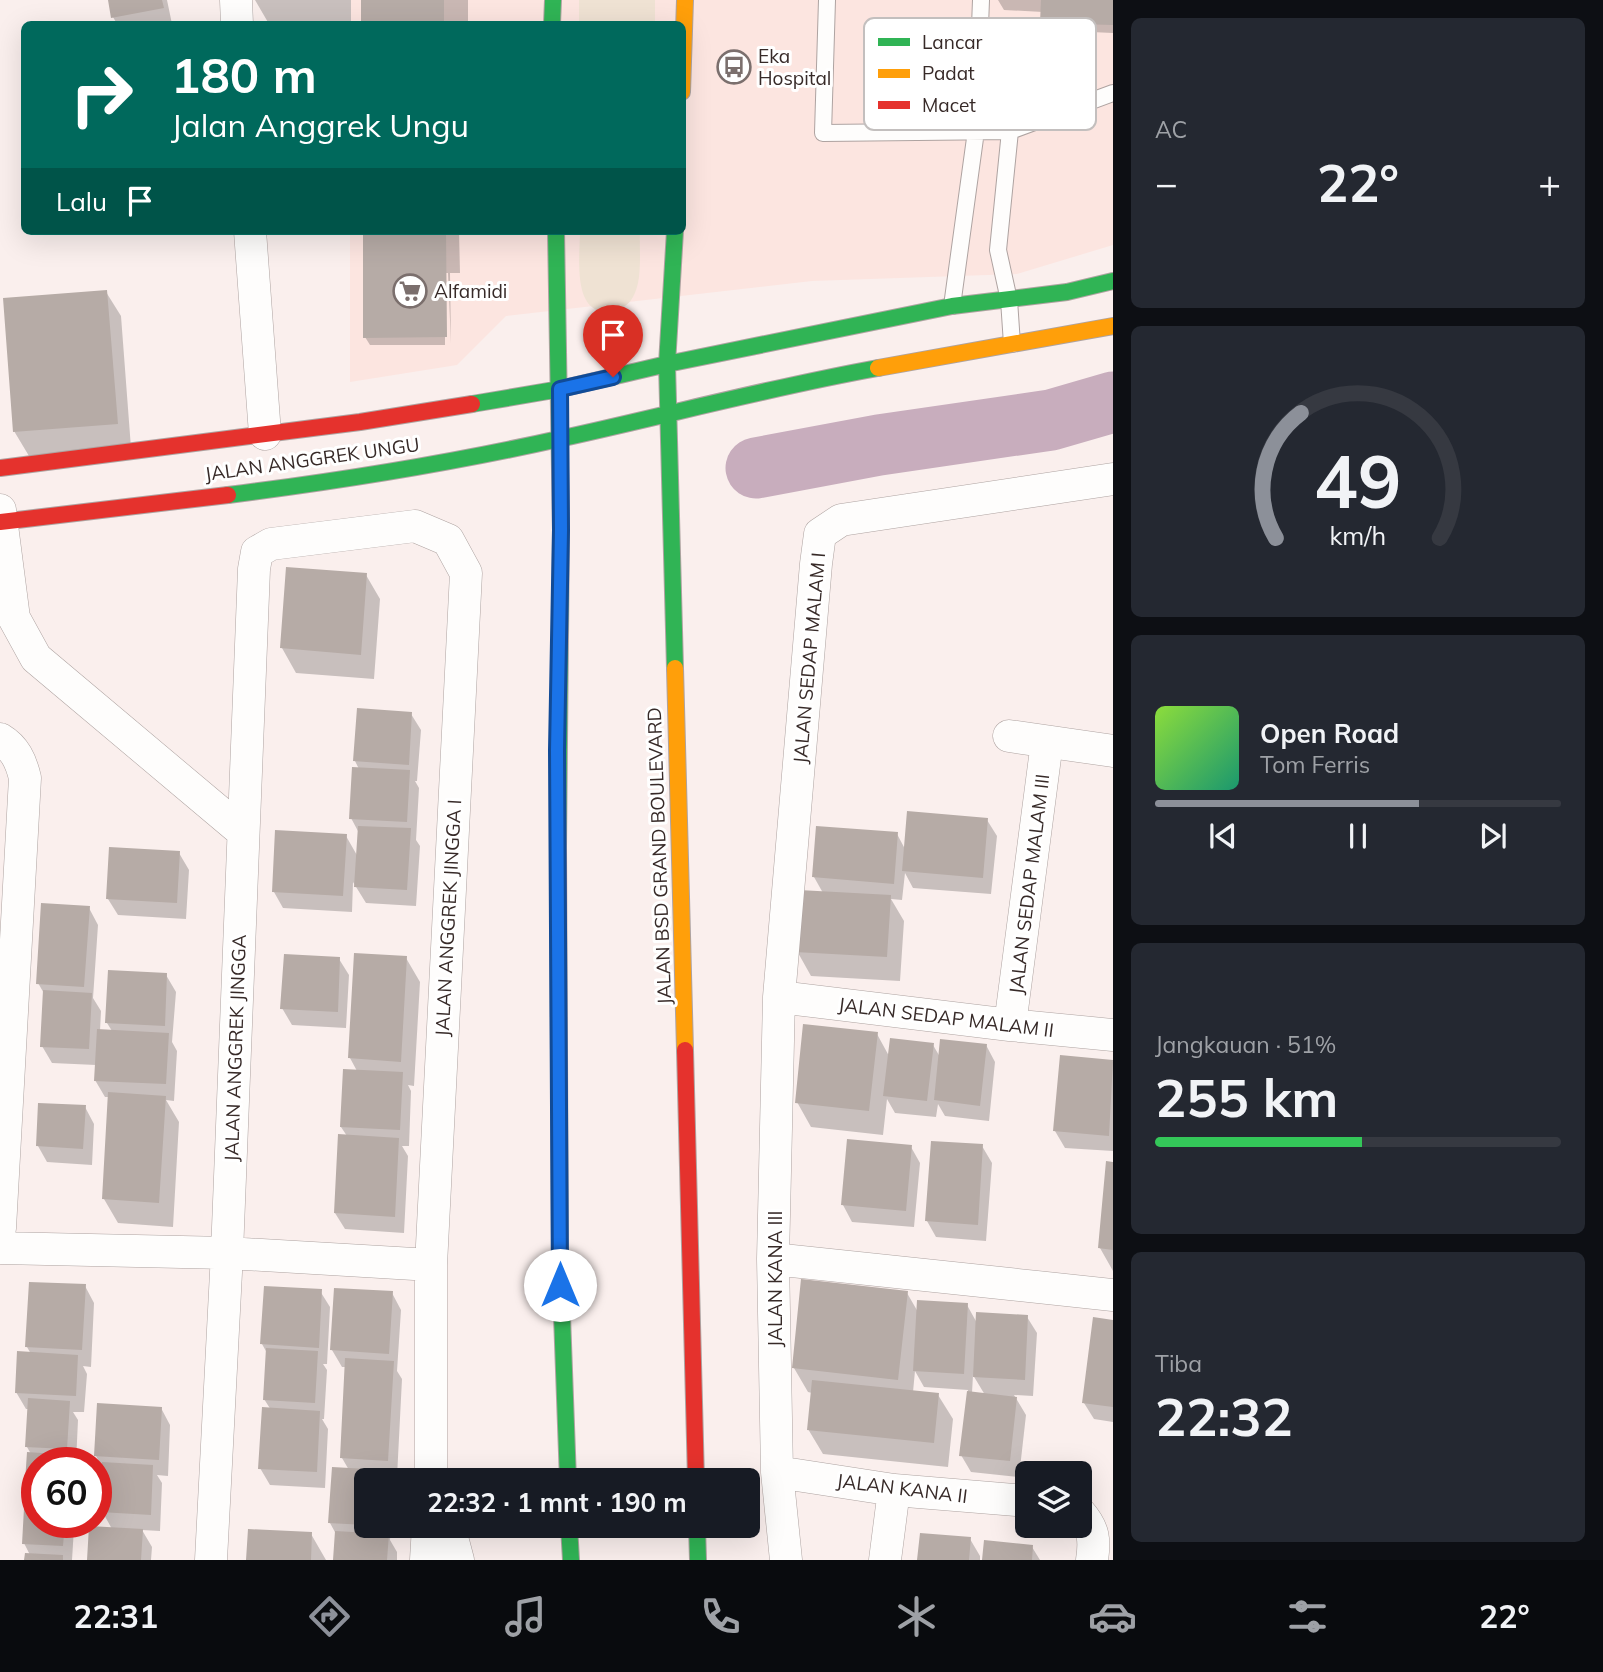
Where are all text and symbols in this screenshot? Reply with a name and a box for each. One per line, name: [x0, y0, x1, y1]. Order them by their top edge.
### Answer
legend: [864, 18, 1096, 130]
text: Lancar: [922, 30, 983, 54]
text: 180 m: [171, 44, 317, 105]
place label: Eka Hospital: [758, 44, 831, 90]
bus stop icon: Eka Hospital: [715, 48, 753, 86]
icon: right: [56, 49, 147, 140]
text: Padat: [922, 61, 975, 85]
text: Macet: [922, 93, 976, 117]
text: Jalan Anggrek Ungu: [171, 105, 469, 145]
text: AC: [1155, 115, 1187, 144]
text: 22°: [1317, 150, 1399, 215]
text: −: [1155, 159, 1178, 207]
text: +: [1538, 159, 1561, 207]
icon: arrive: [121, 182, 159, 220]
text: Lalu: [56, 185, 107, 218]
supermarket icon: Alfamidi: [391, 272, 429, 310]
place label: Alfamidi: [434, 279, 507, 303]
pin: [583, 305, 643, 377]
icon: arrive: [594, 316, 632, 354]
street label: JALAN ANGGREK UNGU: [203, 432, 421, 486]
text: 49: [1314, 435, 1402, 526]
text: km/h: [1330, 519, 1386, 550]
street label: JALAN SEDAP MALAM I: [788, 551, 830, 765]
street label: JALAN BSD GRAND BOULEVARD: [642, 707, 676, 1005]
text: Open Road: [1260, 717, 1399, 750]
text: Tom Ferris: [1260, 750, 1370, 779]
street label: JALAN SEDAP MALAM III: [1004, 772, 1054, 996]
street label: JALAN ANGGREK JINGGA I: [430, 799, 466, 1037]
icon: previous: [1204, 817, 1242, 855]
icon: pause: [1339, 817, 1377, 855]
icon: next: [1474, 817, 1512, 855]
street label: JALAN ANGGREK JINGGA: [219, 934, 251, 1162]
street label: JALAN SEDAP MALAM II: [837, 992, 1055, 1042]
text: Jangkauan · 51%: [1155, 1030, 1336, 1059]
text: 255 km: [1155, 1065, 1338, 1130]
street label: JALAN KANA III: [763, 1211, 787, 1347]
position arrow: [523, 1248, 597, 1322]
text: Tiba: [1155, 1349, 1202, 1378]
text: 22:32: [1155, 1384, 1293, 1449]
speed limit sign: 60: [21, 1447, 112, 1538]
map controls: [1015, 1461, 1092, 1538]
button: layers: [1015, 1461, 1092, 1538]
street label: JALAN KANA II: [835, 1468, 969, 1508]
text: 22:32 · 1 mnt · 190 m: [427, 1486, 687, 1519]
icon: directions: [305, 1592, 354, 1641]
icon: music: [501, 1592, 550, 1641]
icon: phone: [696, 1592, 745, 1641]
icon: climate: [892, 1592, 941, 1641]
icon: car: [1088, 1592, 1137, 1641]
icon: filters: [1283, 1592, 1332, 1641]
text: 22:31: [73, 1596, 158, 1636]
text: 22°: [1479, 1596, 1530, 1636]

